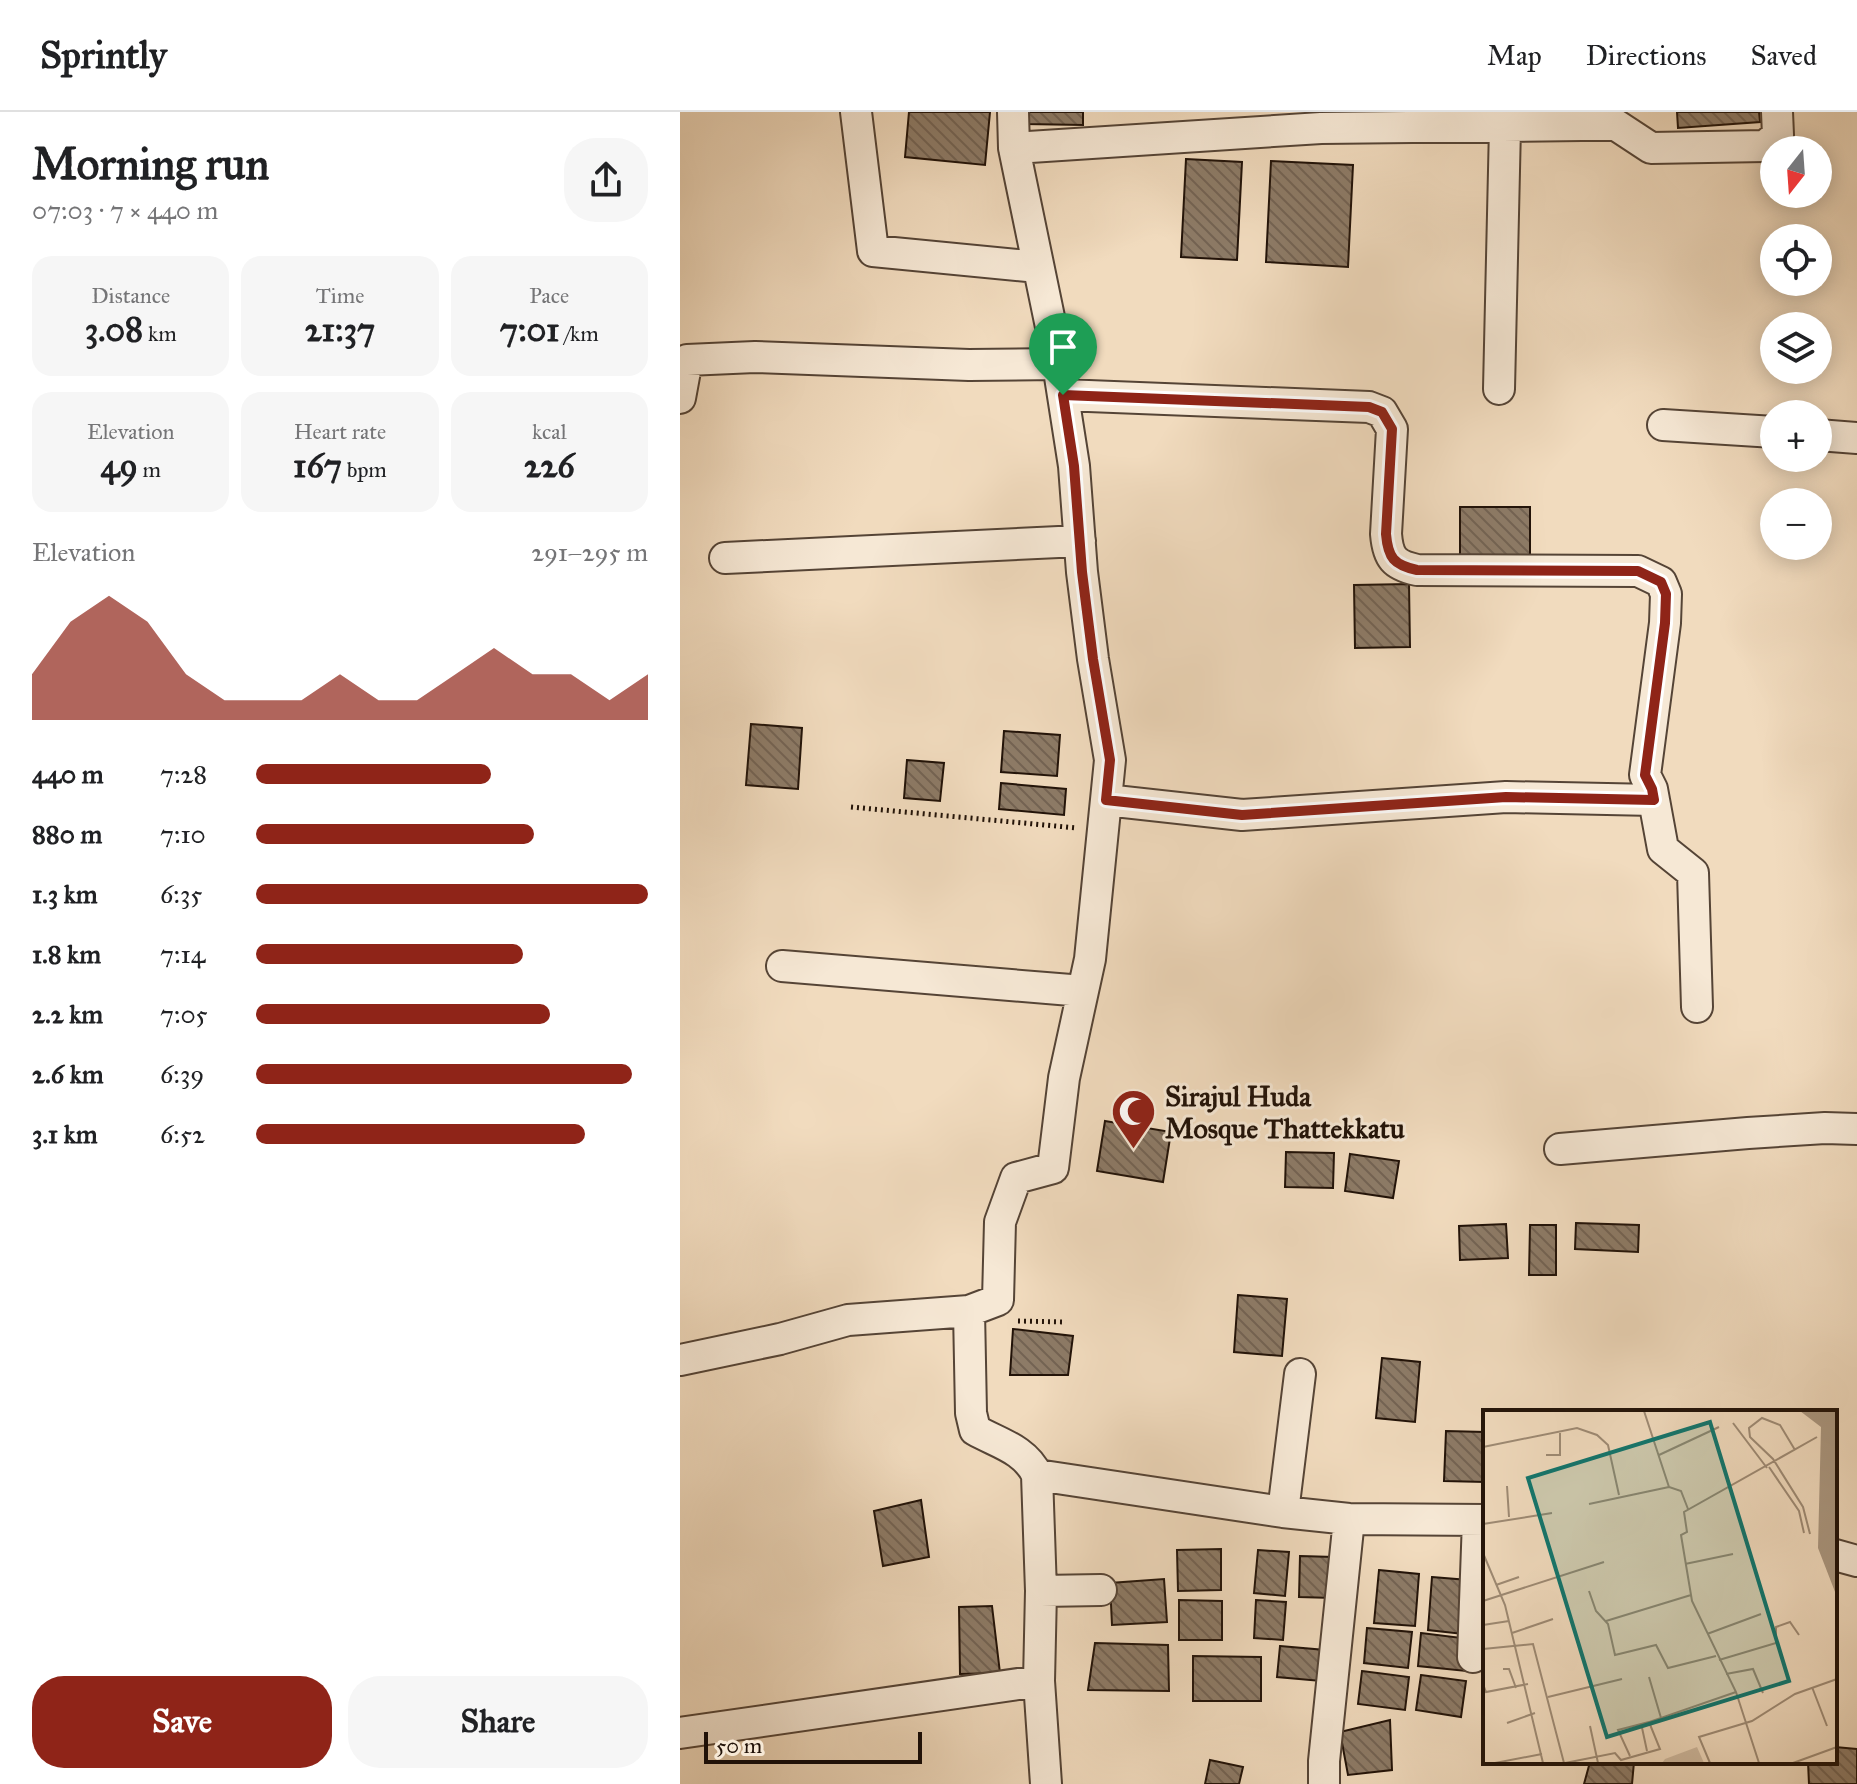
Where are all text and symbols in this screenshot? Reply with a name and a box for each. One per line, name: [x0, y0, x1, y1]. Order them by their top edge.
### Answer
text: Sprintly: [40, 32, 167, 78]
text: Map: [1487, 38, 1542, 73]
text: Directions: [1586, 38, 1707, 73]
text: Saved: [1751, 38, 1817, 73]
north arrow: [1760, 136, 1832, 208]
map controls: [1760, 136, 1832, 560]
text: Morning run: [32, 137, 269, 191]
button: share: [564, 138, 648, 222]
text: 07:03 · 7 × 440 m: [32, 194, 218, 226]
button: locate: [1760, 224, 1832, 296]
text: Distance: [91, 282, 170, 309]
text: Time: [316, 282, 364, 309]
text: Pace: [529, 282, 569, 309]
text: 3.08: [85, 309, 143, 350]
text: 21:37: [305, 309, 375, 350]
text: 7:01: [500, 309, 559, 350]
button: layers: [1760, 312, 1832, 384]
pin: [1029, 313, 1097, 395]
text: km: [143, 320, 177, 347]
text: /km: [559, 320, 599, 347]
icon: arrive: [1041, 325, 1085, 369]
button: +: [1760, 400, 1832, 472]
text: Elevation: [87, 418, 174, 445]
text: Heart rate: [294, 418, 386, 445]
text: kcal: [532, 418, 567, 445]
text: 49: [100, 445, 138, 486]
text: 167: [293, 445, 342, 486]
text: 226: [524, 445, 575, 486]
text: m: [138, 456, 161, 483]
text: bpm: [342, 456, 387, 483]
button: −: [1760, 488, 1832, 560]
text: Elevation: [32, 536, 135, 568]
text: 291–295 m: [531, 536, 648, 568]
text: 440 m: [32, 758, 104, 790]
text: 7:28: [160, 758, 207, 790]
text: 880 m: [32, 818, 102, 850]
text: 7:10: [160, 818, 206, 850]
text: 1.3 km: [32, 878, 98, 910]
text: 6:35: [160, 878, 202, 910]
text: 1.8 km: [32, 938, 101, 970]
text: 7:14: [160, 938, 205, 970]
text: 2.2 km: [32, 998, 103, 1030]
text: 7:05: [160, 998, 208, 1030]
text: 2.6 km: [32, 1058, 104, 1090]
text: 6:39: [160, 1058, 204, 1090]
place label: Sirajul Huda Mosque Thattekkatu: [1165, 1079, 1405, 1146]
mosque icon: Sirajul Huda Mosque Thattekkatu: [1110, 1088, 1158, 1151]
text: 3.1 km: [32, 1118, 98, 1150]
text: 6:52: [160, 1118, 205, 1150]
inset map: [1483, 1410, 1837, 1764]
button: Save: [32, 1676, 332, 1768]
button: Share: [348, 1676, 648, 1768]
scale bar: [704, 1728, 922, 1764]
text: 50 m: [716, 1732, 762, 1759]

